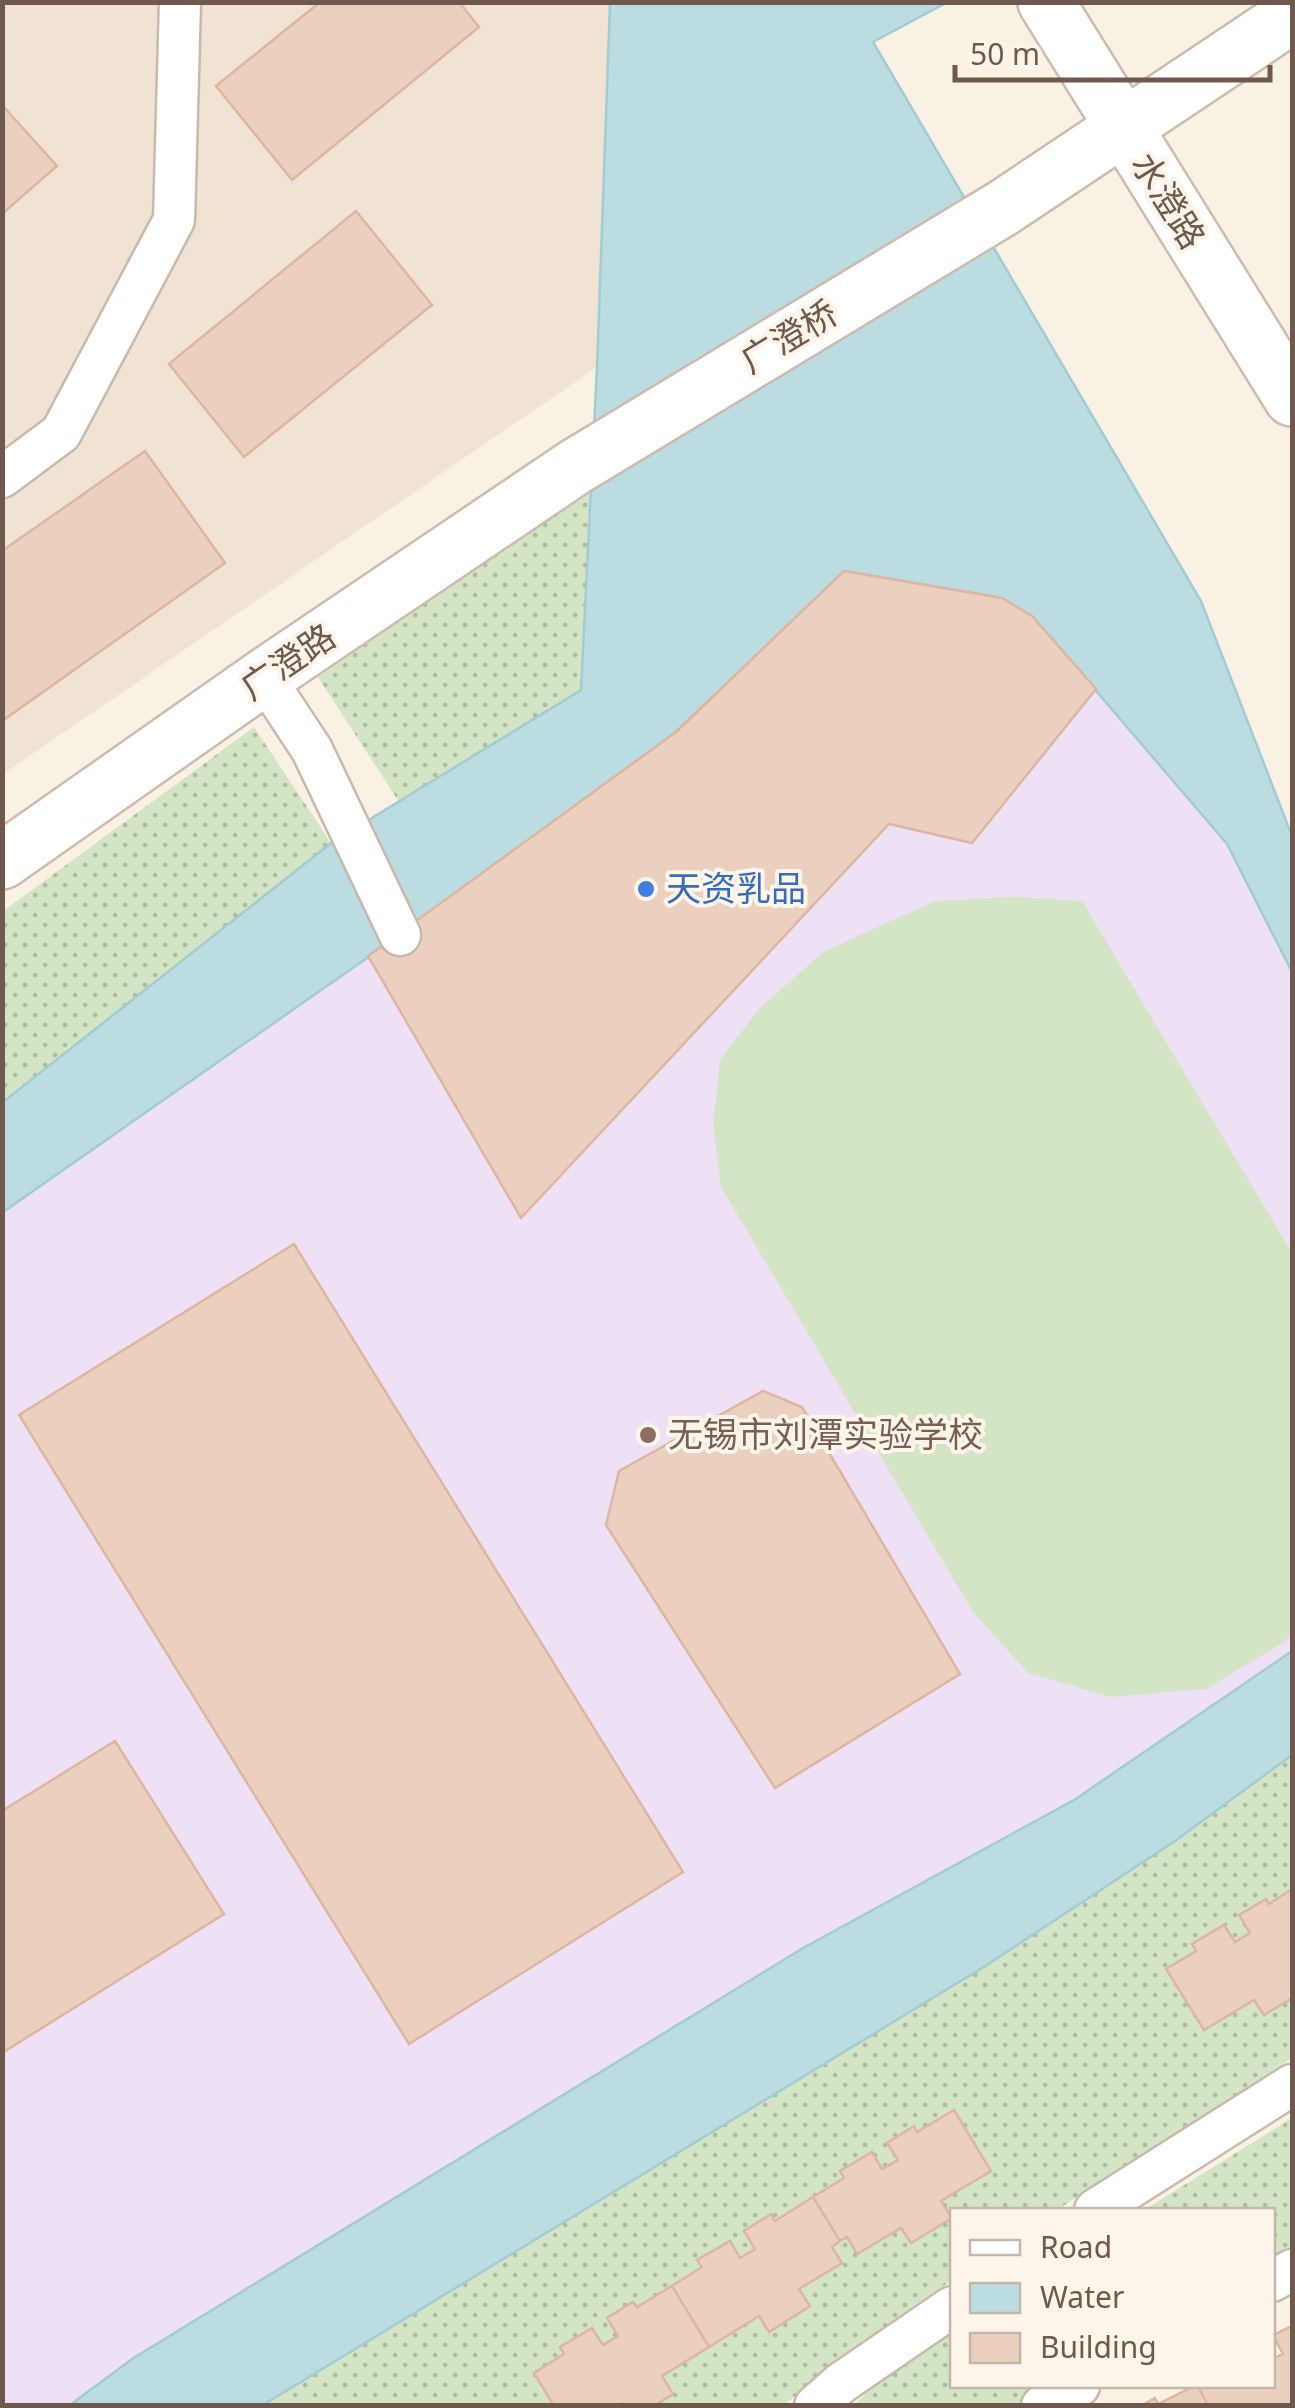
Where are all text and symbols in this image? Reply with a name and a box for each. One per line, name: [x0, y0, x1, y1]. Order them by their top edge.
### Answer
scale bar: [955, 20, 1270, 82]
text: 50 m: [970, 33, 1040, 74]
street label: 水澄路: [1122, 143, 1217, 257]
street label: 广澄桥: [731, 289, 845, 383]
street label: 广澄路: [230, 612, 344, 710]
place label: 天资乳品: [666, 864, 806, 911]
marker: 天资乳品: [635, 878, 657, 900]
place label: 无锡市刘潭实验学校: [668, 1410, 983, 1457]
marker: 无锡市刘潭实验学校: [637, 1424, 659, 1446]
legend: [950, 2208, 1275, 2388]
text: Road: [1040, 2226, 1112, 2267]
text: Water: [1040, 2276, 1124, 2317]
text: Building: [1040, 2326, 1157, 2367]

